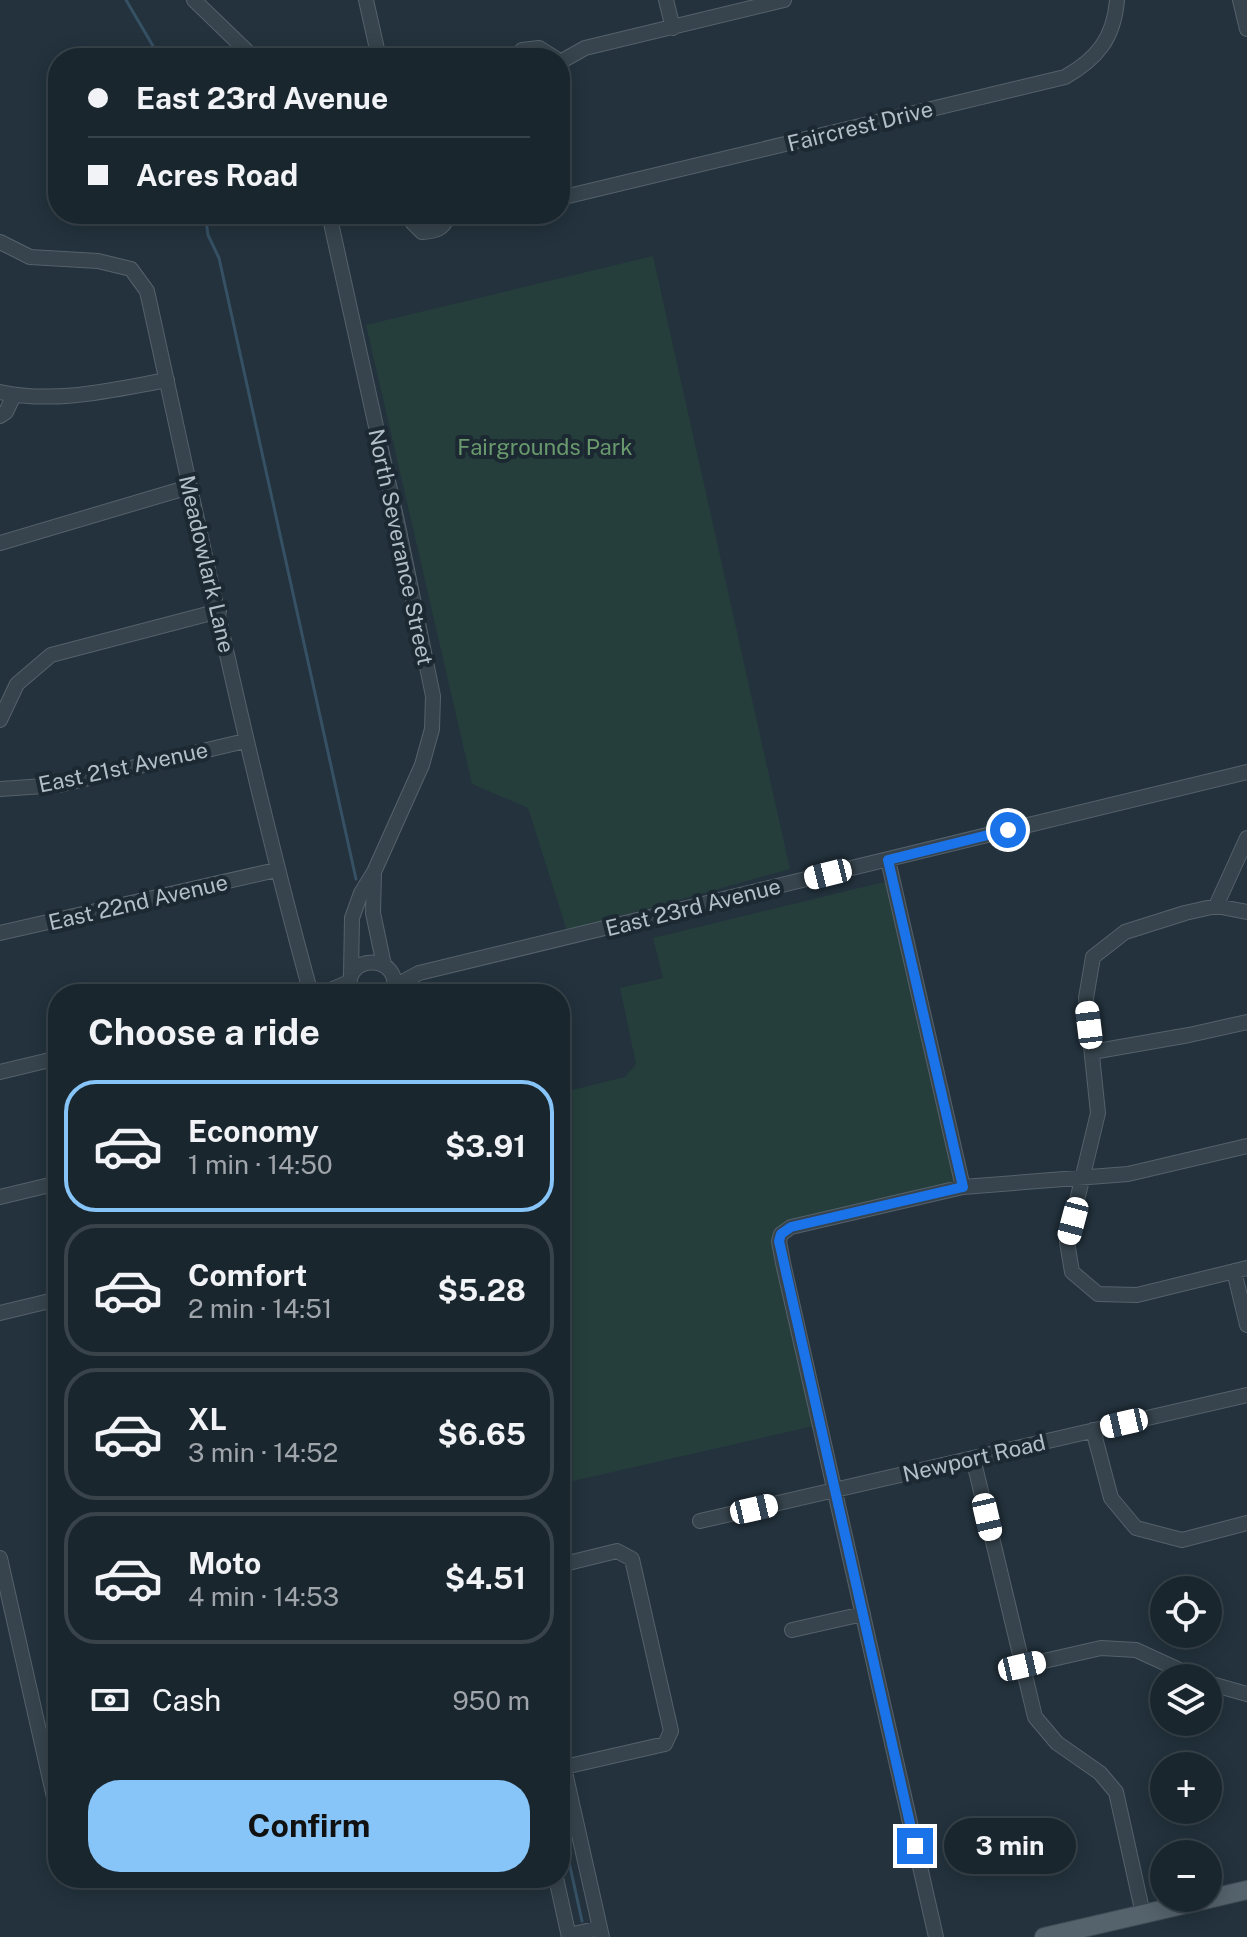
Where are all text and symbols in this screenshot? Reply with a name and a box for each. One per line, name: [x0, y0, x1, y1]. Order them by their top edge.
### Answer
text: East 23rd Avenue: [136, 80, 388, 116]
street label: Faircrest Drive: [785, 95, 935, 157]
text: Acres Road: [136, 157, 298, 193]
street label: North Severance Street: [363, 426, 439, 668]
park label: Fairgrounds Park: [457, 434, 633, 460]
street label: Meadowlark Lane: [174, 473, 240, 655]
street label: East 21st Avenue: [36, 736, 210, 798]
route start: [990, 812, 1026, 848]
car: [802, 857, 854, 891]
street label: East 22nd Avenue: [46, 869, 230, 935]
street label: East 23rd Avenue: [603, 873, 783, 941]
car: [1074, 1000, 1104, 1050]
text: Choose a ride: [88, 1011, 320, 1053]
icon: car: [92, 1110, 164, 1182]
text: Economy: [188, 1113, 319, 1149]
text: $3.91: [445, 1128, 526, 1164]
text: 1 min · 14:50: [188, 1149, 333, 1180]
car: [1055, 1195, 1091, 1247]
icon: car: [92, 1254, 164, 1326]
text: Comfort: [188, 1257, 307, 1293]
text: $5.28: [437, 1272, 526, 1308]
text: 2 min · 14:51: [188, 1293, 332, 1324]
icon: car: [92, 1398, 164, 1470]
text: XL: [188, 1401, 227, 1437]
car: [1098, 1406, 1150, 1440]
text: $6.65: [438, 1416, 526, 1452]
street label: Newport Road: [900, 1429, 1048, 1487]
text: 3 min · 14:52: [188, 1437, 338, 1468]
car: [970, 1491, 1004, 1543]
car: [728, 1492, 780, 1526]
icon: car: [92, 1542, 164, 1614]
text: Moto: [188, 1545, 261, 1581]
text: $4.51: [445, 1560, 526, 1596]
map controls: [1150, 1576, 1222, 1912]
button: locate: [1150, 1576, 1222, 1648]
text: 4 min · 14:53: [188, 1581, 339, 1612]
car: [996, 1649, 1048, 1683]
button: layers: [1150, 1664, 1222, 1736]
icon: cash: [88, 1678, 132, 1722]
text: Cash: [152, 1682, 221, 1718]
text: 950 m: [452, 1685, 530, 1716]
button: +: [1150, 1752, 1222, 1824]
button: Confirm: [88, 1780, 530, 1872]
callout: 3 min: [943, 1818, 1075, 1874]
route end: [897, 1828, 933, 1864]
text: 3 min: [976, 1830, 1044, 1861]
button: −: [1150, 1840, 1222, 1912]

